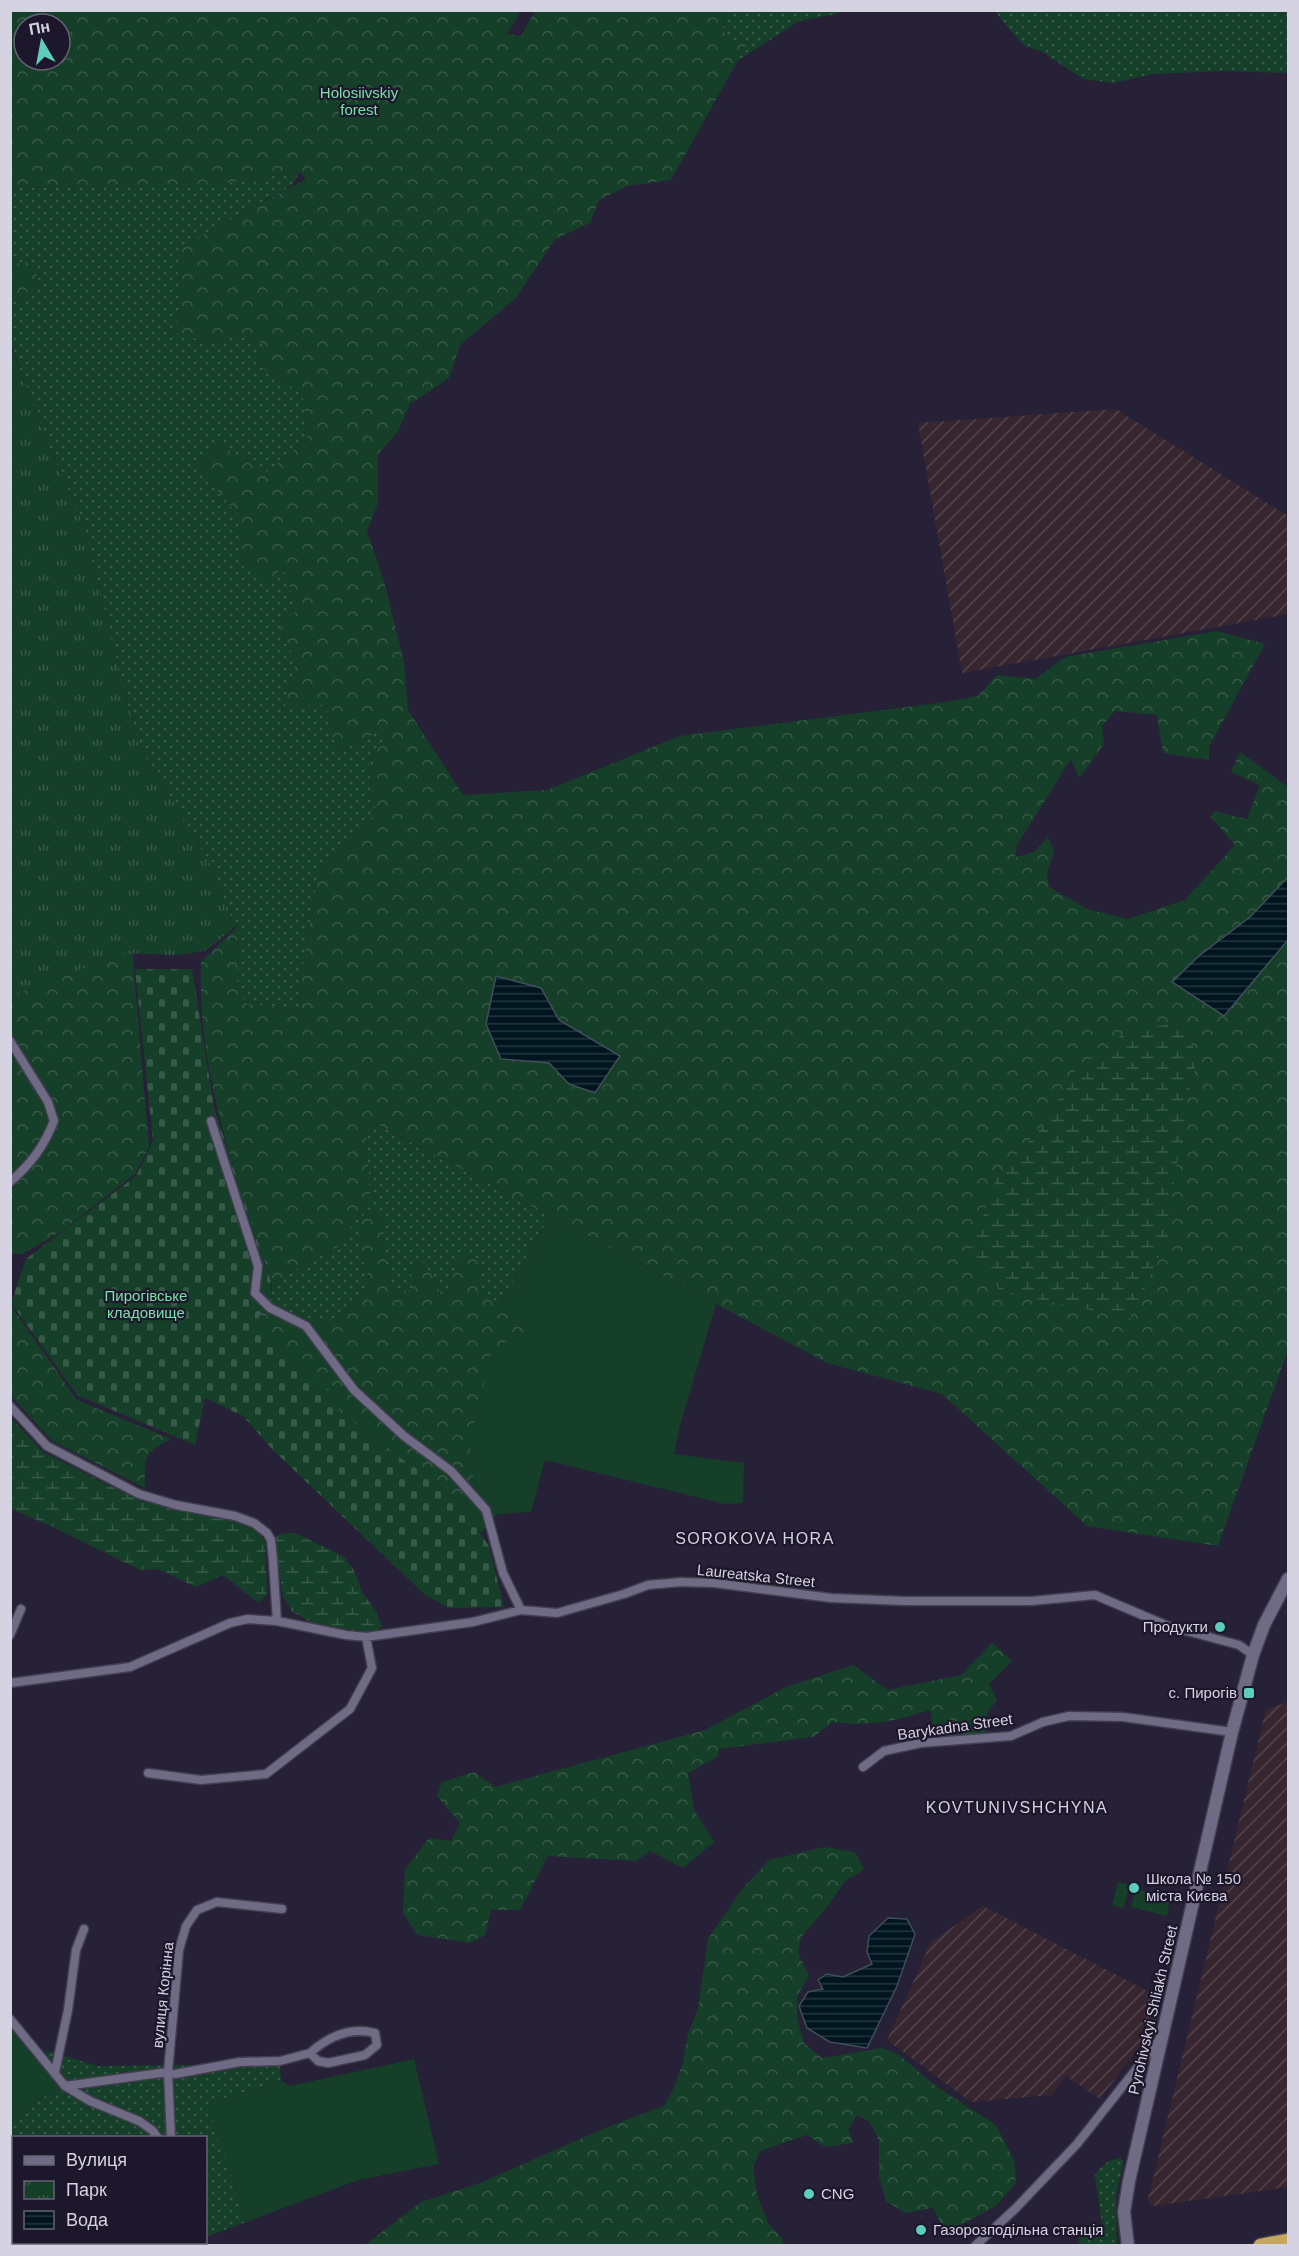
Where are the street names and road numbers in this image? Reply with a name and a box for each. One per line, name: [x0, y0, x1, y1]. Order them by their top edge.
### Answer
street label: Laureatska Street: [696, 1561, 817, 1590]
street label: Barykadna Street: [896, 1710, 1014, 1743]
street label: Pyrohivskyi Shliakh Street: [1125, 1923, 1180, 2096]
street label: вулиця Корінна: [148, 1940, 177, 2049]

